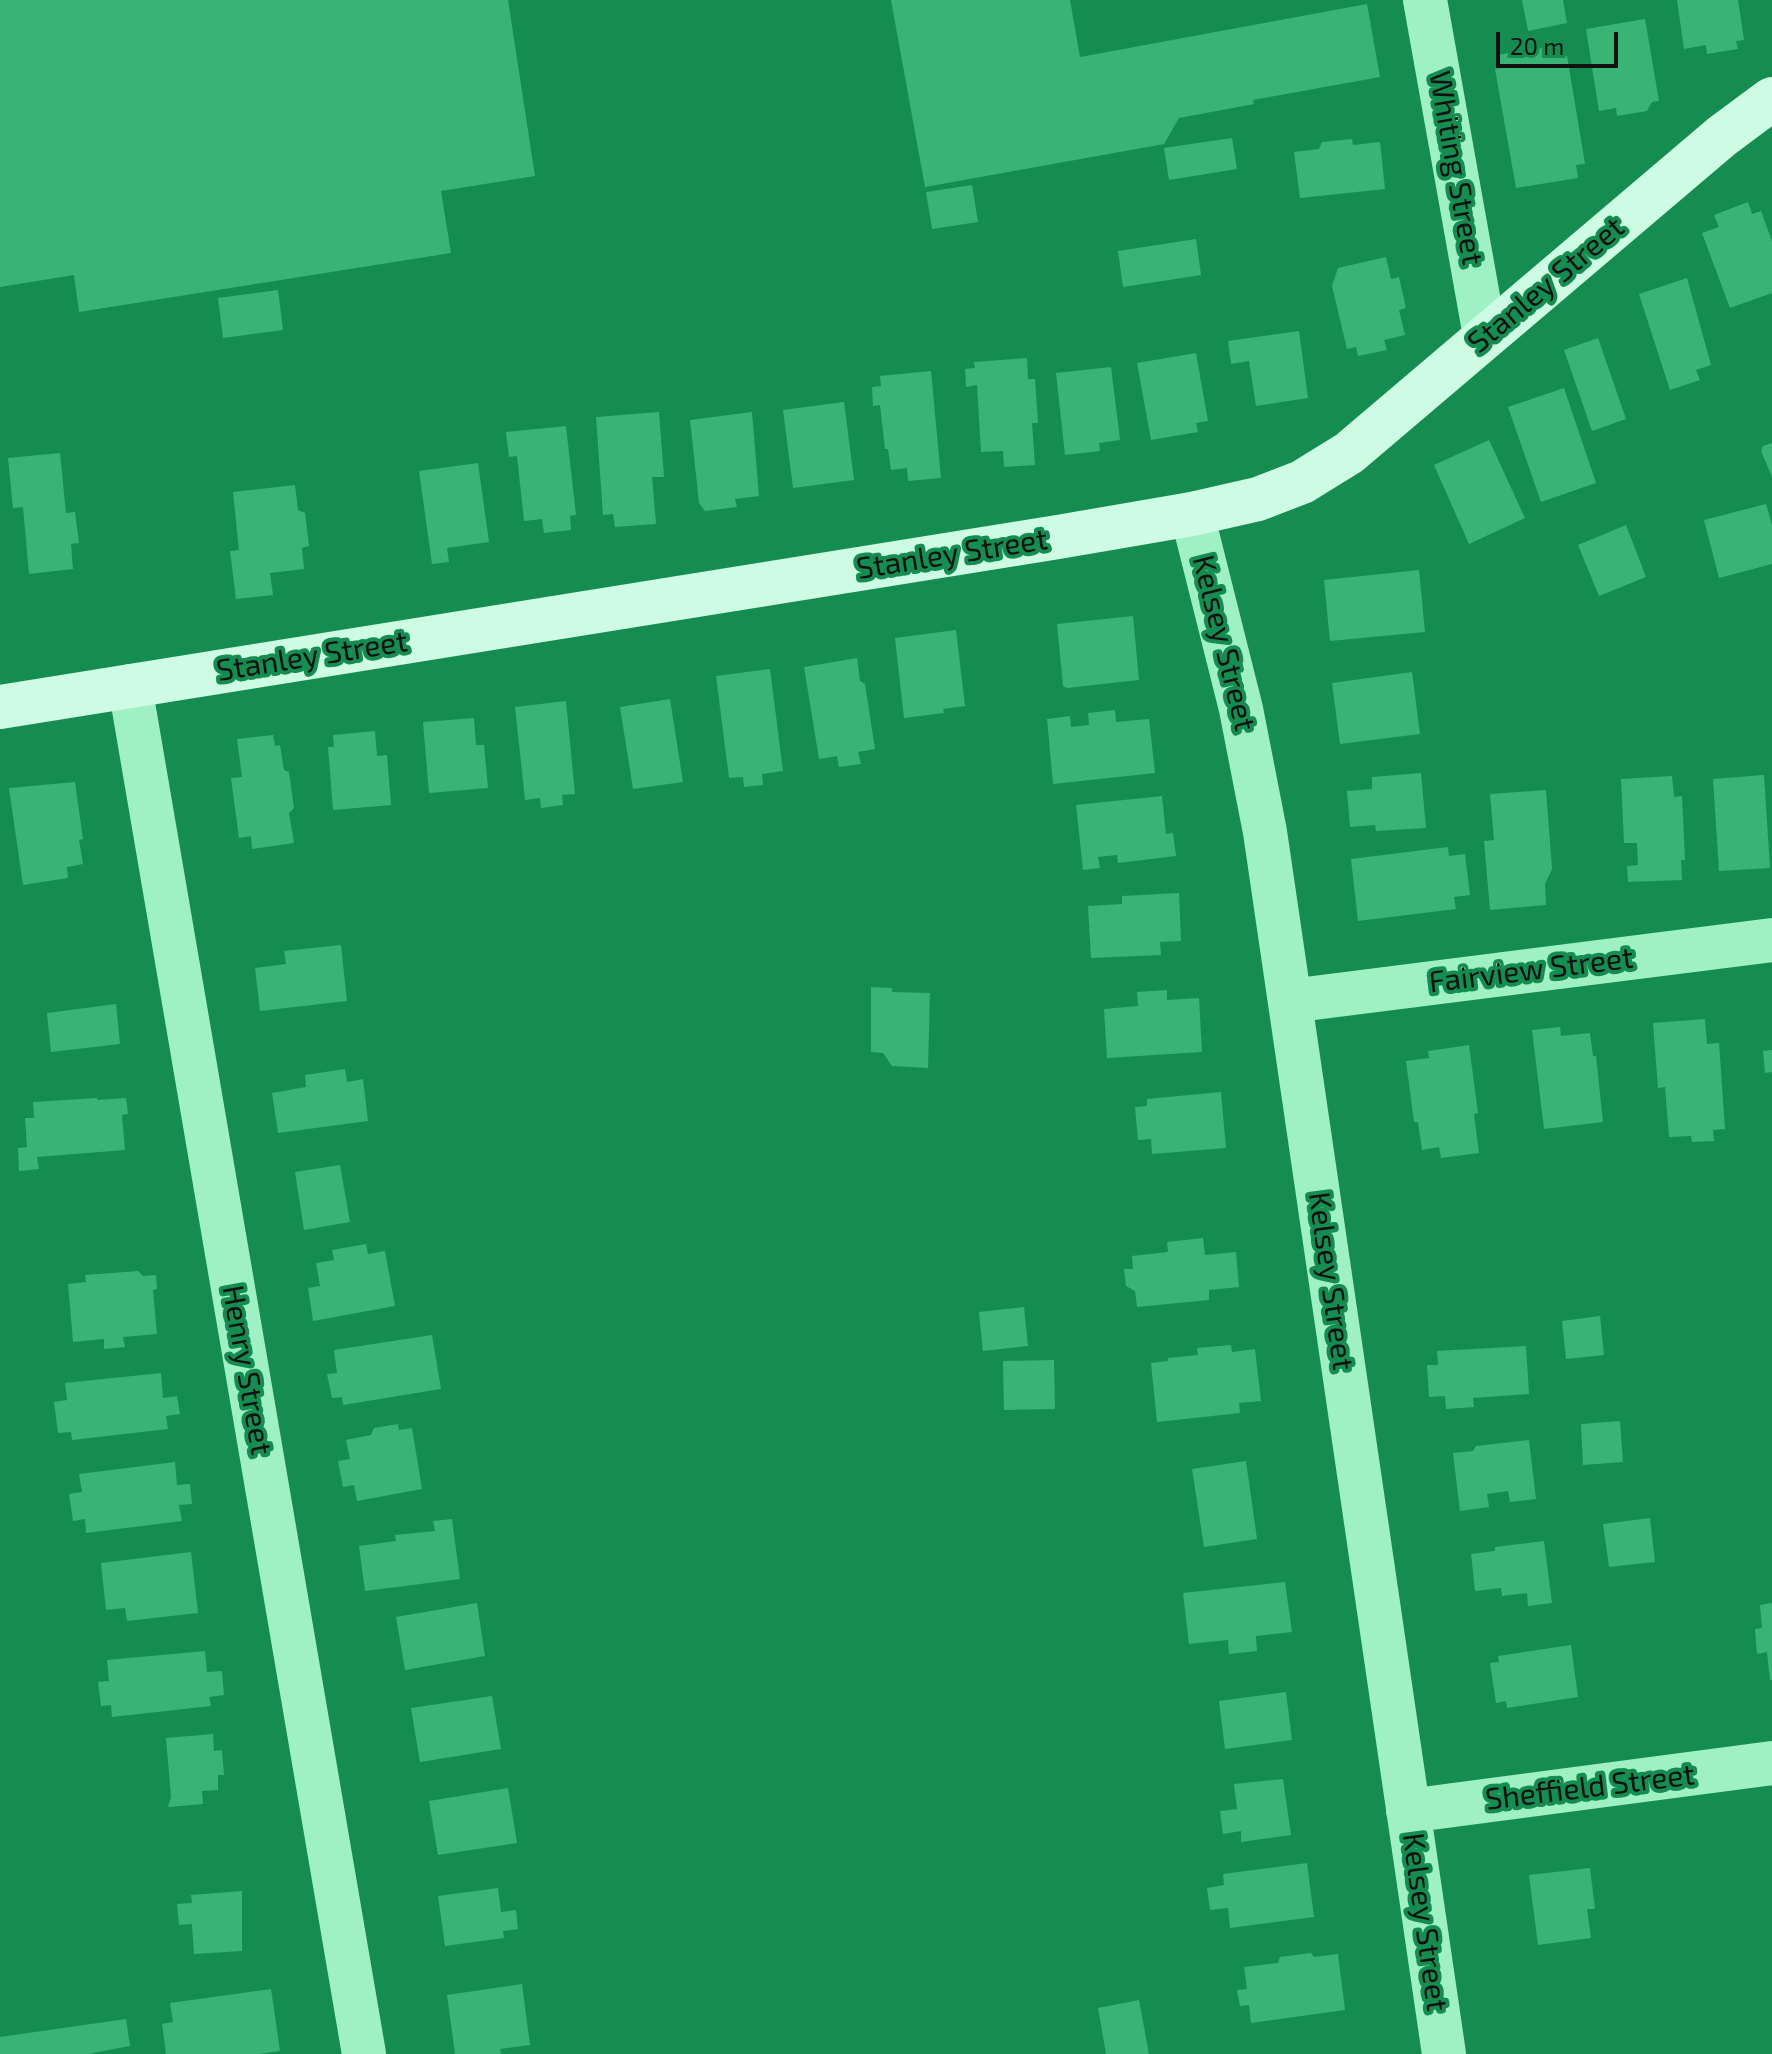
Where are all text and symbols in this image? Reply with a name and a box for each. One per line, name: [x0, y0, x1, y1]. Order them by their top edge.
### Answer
scale bar: [1500, 16, 1622, 66]
text: 20 m: [1510, 31, 1564, 60]
street label: Whiting Street: [1421, 68, 1491, 268]
street label: Stanley Street: [1461, 209, 1631, 361]
street label: Stanley Street: [854, 521, 1050, 587]
street label: Kelsey Street: [1185, 552, 1263, 734]
street label: Stanley Street: [214, 623, 410, 689]
street label: Fairview Street: [1427, 940, 1635, 1000]
street label: Kelsey Street: [1301, 1190, 1361, 1372]
street label: Henry Street: [214, 1282, 280, 1458]
street label: Sheffield Street: [1483, 1756, 1697, 1818]
street label: Kelsey Street: [1395, 1831, 1455, 2013]

